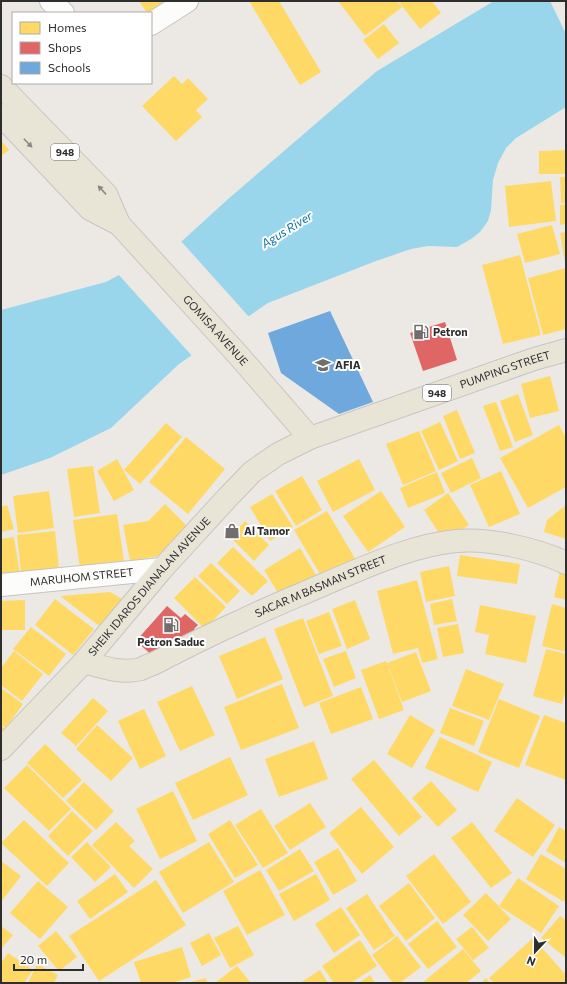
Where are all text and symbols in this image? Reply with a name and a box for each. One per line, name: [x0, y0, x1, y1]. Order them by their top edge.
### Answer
legend: [12, 12, 152, 84]
text: Homes: [48, 20, 86, 34]
text: Shops: [48, 40, 82, 54]
text: Schools: [48, 60, 91, 74]
one-way arrow: [23, 138, 33, 148]
road number: 948: [51, 144, 79, 160]
one-way arrow: [97, 185, 107, 195]
water label: Agus River: [258, 207, 315, 251]
street label: GOMISA AVENUE: [181, 292, 251, 368]
fuel station icon: Petron: [412, 323, 430, 341]
place label: Petron: [433, 325, 468, 338]
street label: PUMPING STREET: [458, 348, 551, 391]
school or university icon: AFIA: [314, 356, 332, 374]
place label: AFIA: [335, 358, 361, 371]
road number: 948: [423, 385, 451, 401]
street label: SHEIK IDAROS DIANALAN AVENUE: [85, 514, 213, 658]
shop icon: Al Tamor: [223, 522, 241, 540]
place label: Al Tamor: [244, 524, 290, 537]
street label: SACAR M BASMAN STREET: [253, 552, 388, 619]
street label: MARUHOM STREET: [29, 565, 134, 588]
fuel station icon: Petron Saduc: [162, 616, 180, 634]
place label: Petron Saduc: [137, 635, 205, 648]
north arrow: [515, 932, 555, 972]
scale bar: [14, 946, 83, 972]
text: 20 m: [20, 952, 47, 966]
text: N: [525, 954, 537, 969]

